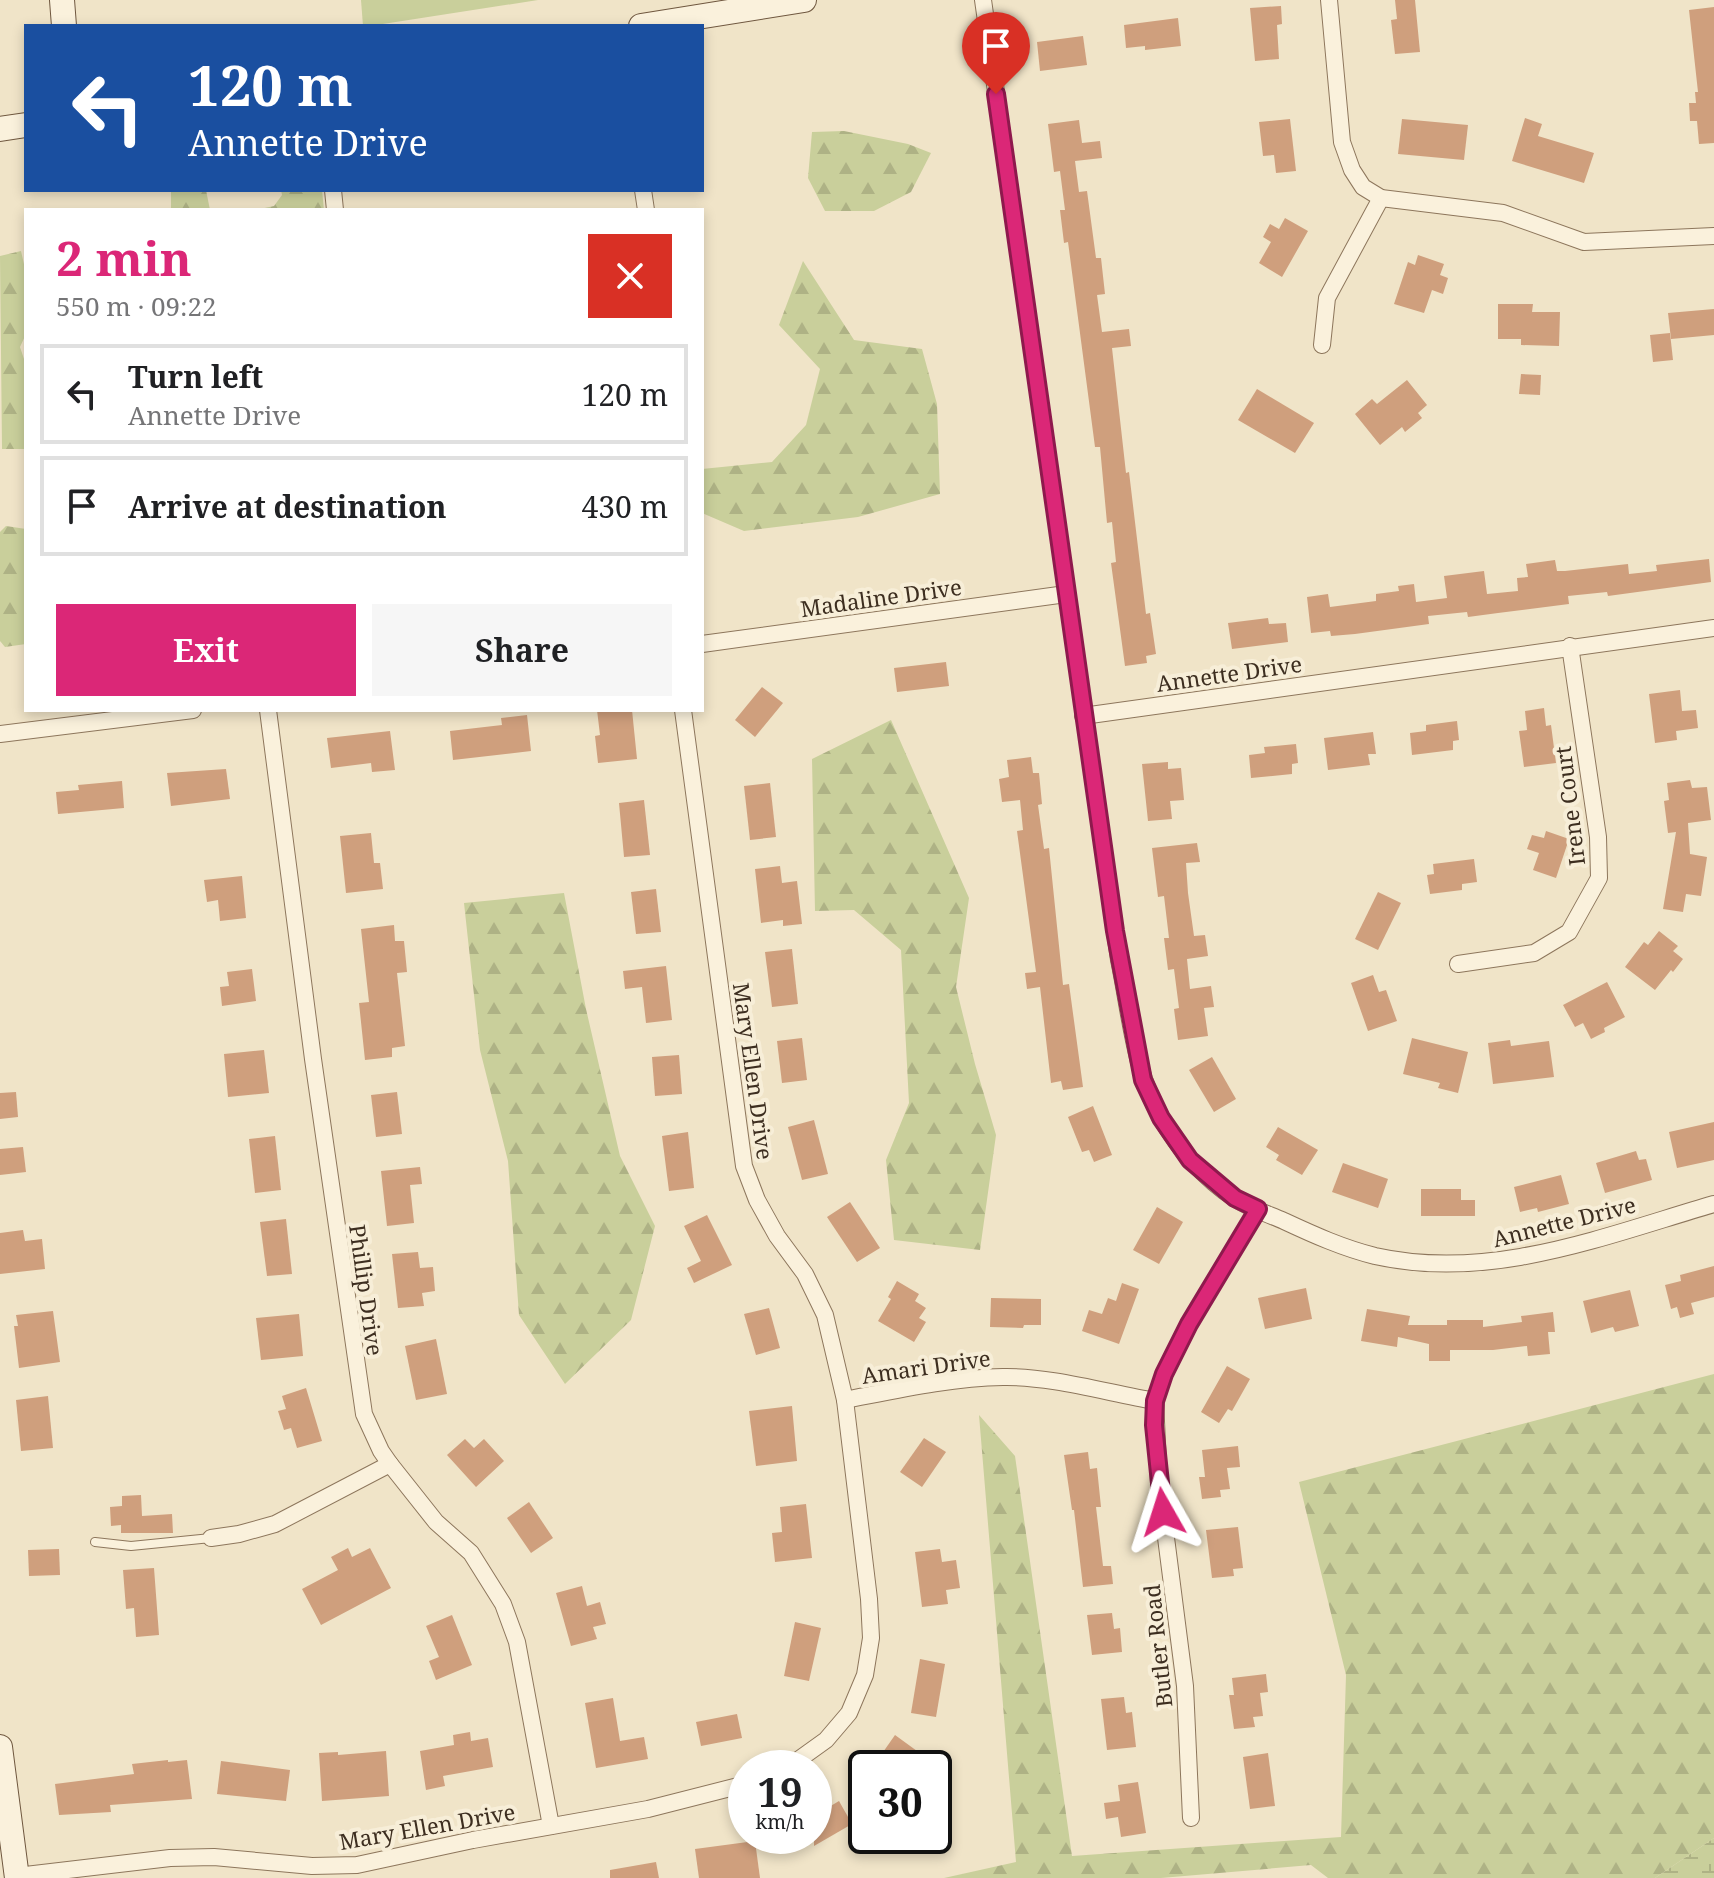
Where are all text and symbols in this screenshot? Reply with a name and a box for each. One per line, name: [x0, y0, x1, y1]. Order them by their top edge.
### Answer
pin: [962, 12, 1030, 94]
icon: arrive: [974, 24, 1018, 68]
text: 120 m: [188, 46, 353, 122]
icon: left: [56, 56, 160, 160]
text: Annette Drive: [188, 118, 428, 167]
text: 2 min: [56, 225, 192, 290]
button: close: [588, 234, 672, 318]
text: 550 m · 09:22: [56, 288, 217, 324]
text: Turn left: [128, 356, 263, 397]
icon: left: [60, 372, 104, 416]
text: 120 m: [582, 374, 668, 415]
text: Annette Drive: [128, 397, 301, 433]
icon: arrive: [60, 484, 104, 528]
text: Arrive at destination: [128, 486, 447, 527]
text: 430 m: [582, 486, 668, 527]
street label: Madaline Drive: [799, 571, 963, 623]
button: Exit: [56, 604, 356, 696]
button: Share: [372, 604, 672, 696]
street label: Annette Drive: [1154, 648, 1304, 698]
street label: Irene Court: [1547, 744, 1591, 867]
street label: Mary Ellen Drive: [727, 981, 781, 1161]
street label: Annette Drive: [1489, 1189, 1639, 1253]
street label: Phillip Drive: [343, 1222, 391, 1358]
street label: Amari Drive: [860, 1342, 992, 1390]
position arrow: [1121, 1470, 1205, 1554]
street label: Butler Road: [1136, 1582, 1178, 1709]
speed limit sign: 30: [848, 1750, 952, 1854]
text: 19: [757, 1764, 803, 1819]
street label: Mary Ellen Drive: [337, 1796, 517, 1856]
text: km/h: [755, 1808, 805, 1835]

